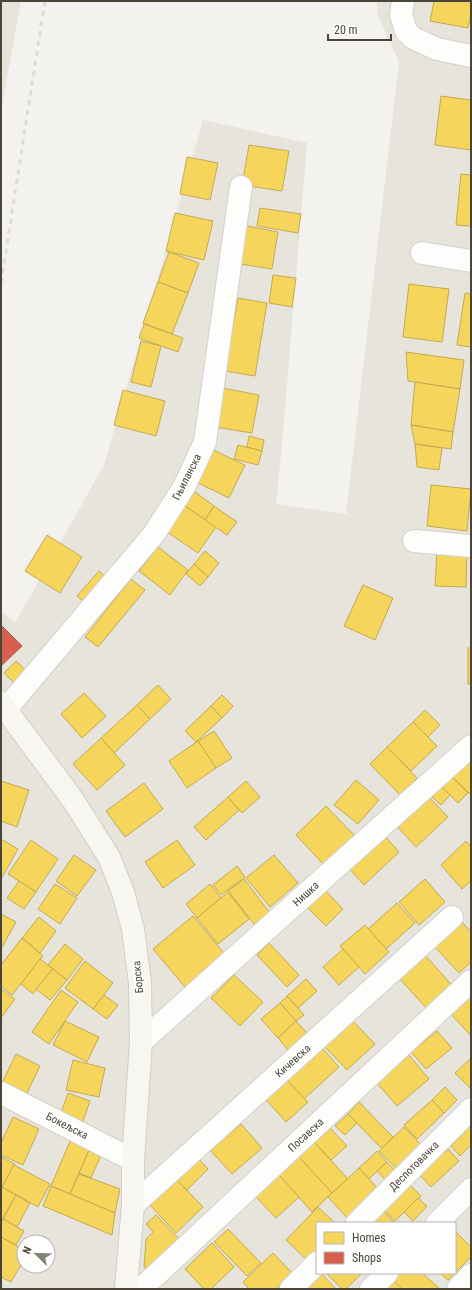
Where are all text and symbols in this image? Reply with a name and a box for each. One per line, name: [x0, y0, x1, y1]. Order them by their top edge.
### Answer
scale bar: [328, 16, 391, 42]
text: 20 m: [334, 23, 358, 37]
street label: Гњиланска: [170, 452, 204, 502]
street label: Нишка: [290, 879, 322, 909]
street label: Борска: [130, 960, 146, 994]
street label: Кичевска: [273, 1042, 313, 1080]
street label: Бокељска: [44, 1110, 90, 1142]
street label: Посавска: [286, 1115, 326, 1155]
street label: Деспотовачка: [386, 1138, 442, 1194]
legend: [316, 1222, 456, 1274]
text: Homes: [352, 1231, 386, 1245]
north arrow: [16, 1234, 56, 1274]
text: N: [20, 1244, 35, 1256]
text: Shops: [352, 1251, 381, 1265]

